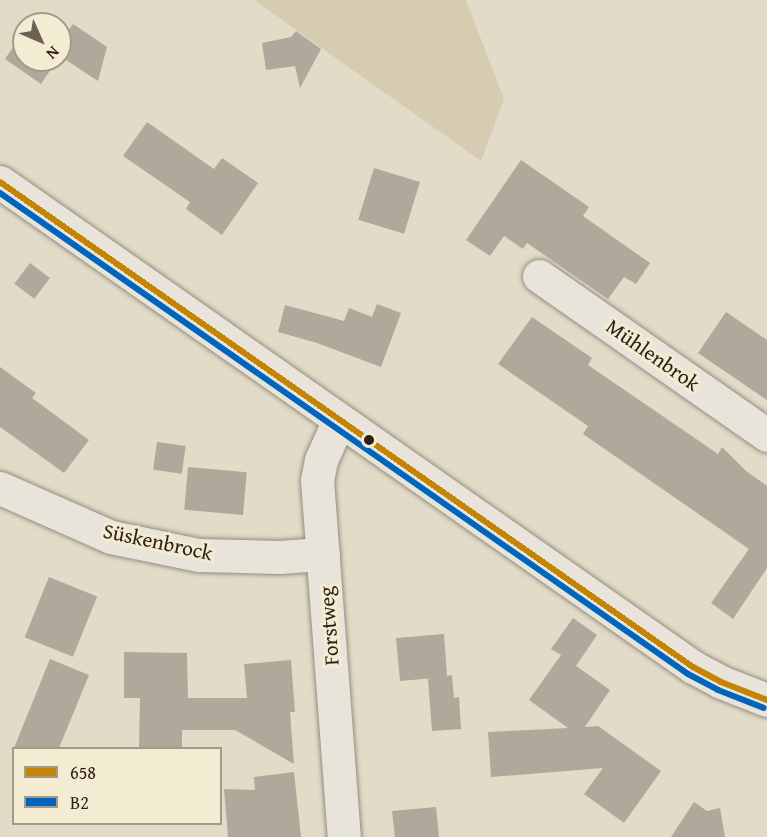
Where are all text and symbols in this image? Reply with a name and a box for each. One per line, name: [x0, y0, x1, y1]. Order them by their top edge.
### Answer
north arrow: [12, 12, 72, 72]
text: N: [41, 41, 66, 66]
street label: Mühlenbrok: [601, 314, 705, 396]
unlabelled marker: [363, 434, 375, 446]
street label: Süskenbrock: [101, 518, 215, 566]
street label: Forstweg: [314, 586, 344, 666]
legend: [12, 747, 222, 825]
text: 658: [70, 759, 96, 786]
text: B2: [70, 789, 89, 816]

